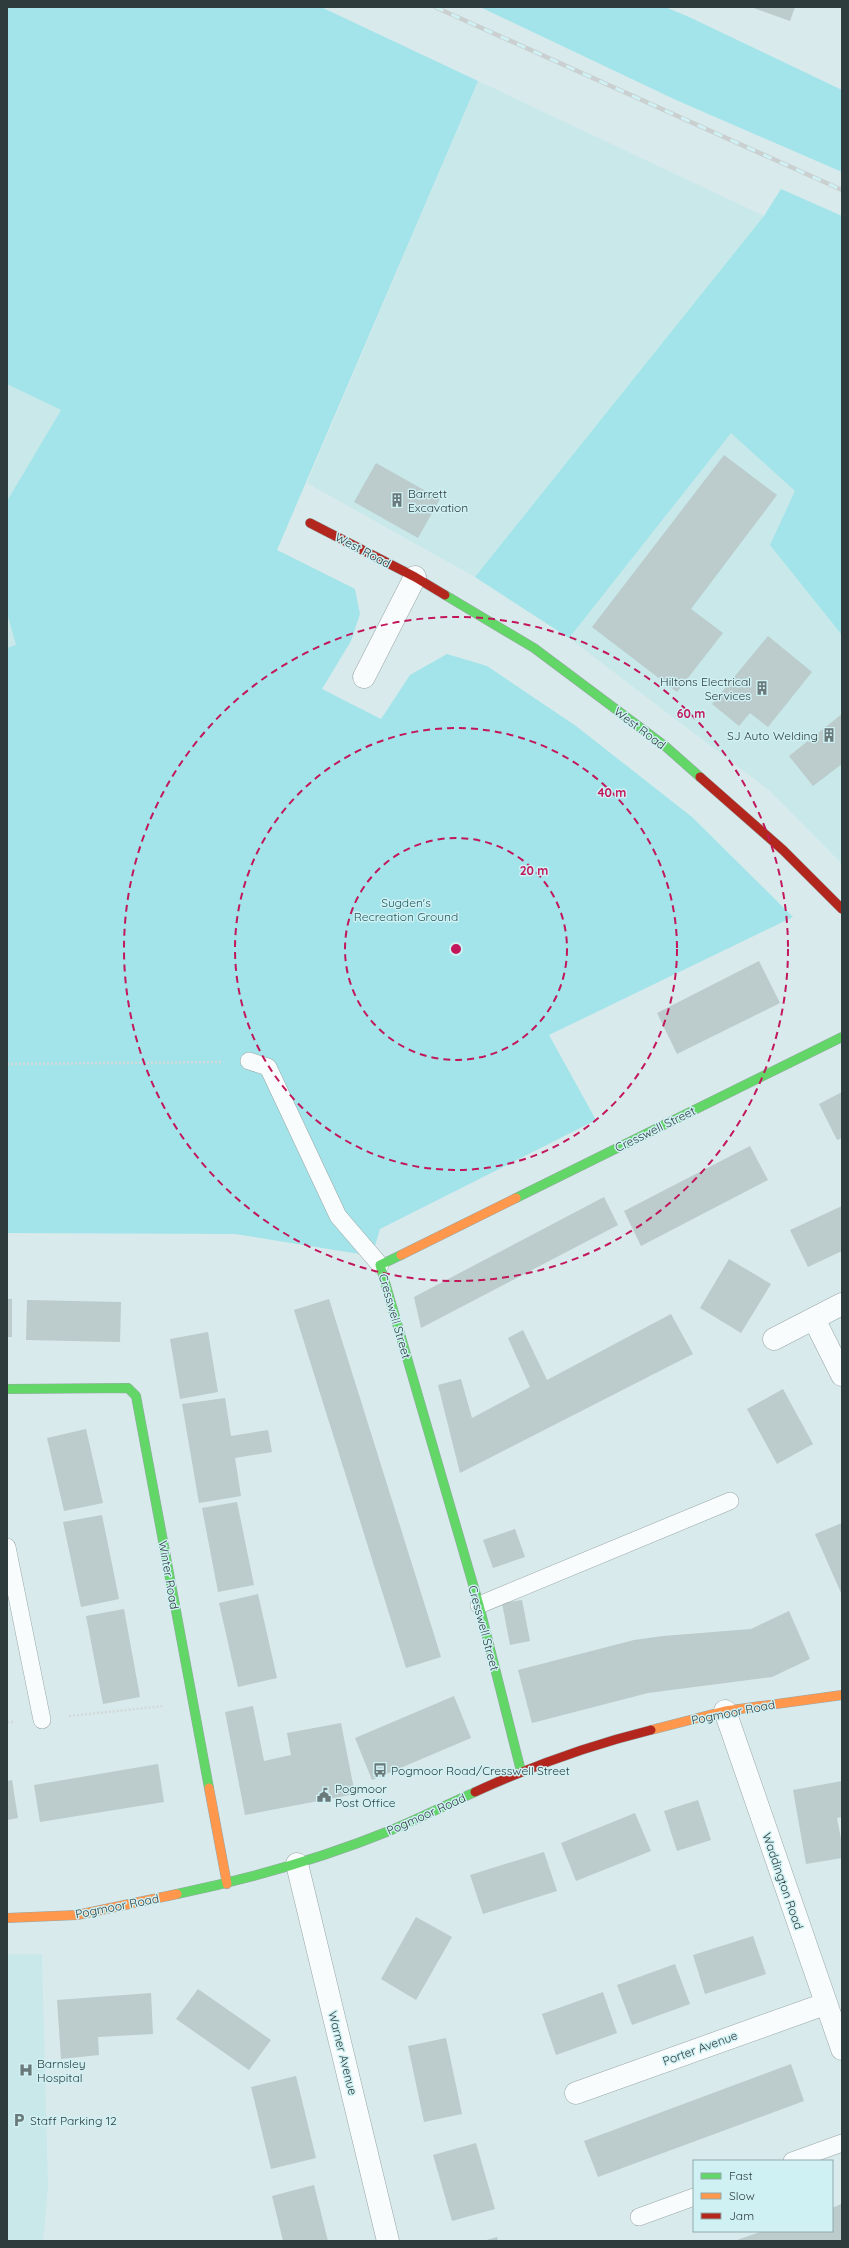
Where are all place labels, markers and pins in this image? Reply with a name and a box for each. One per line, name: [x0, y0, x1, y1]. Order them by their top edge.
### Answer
place label: Barrett Excavation: [408, 486, 468, 515]
building icon: Barrett Excavation: [389, 492, 405, 508]
place label: Hiltons Electrical Services: [660, 674, 751, 703]
building icon: Hiltons Electrical Services: [754, 680, 770, 696]
building icon: SJ Auto Welding: [821, 727, 837, 743]
place label: SJ Auto Welding: [727, 728, 818, 743]
centre of rings: [449, 942, 463, 956]
bus stop icon: Pogmoor Road/Cresswell Street: [372, 1762, 388, 1778]
place label: Pogmoor Road/Cresswell Street: [391, 1763, 570, 1778]
place label: Pogmoor Post Office: [335, 1781, 396, 1810]
public building icon: Pogmoor Post Office: [316, 1787, 332, 1803]
place label: Barnsley Hospital: [37, 2056, 85, 2085]
hospital icon: Barnsley Hospital: [18, 2062, 34, 2078]
parking icon: Staff Parking 12: [11, 2112, 27, 2128]
place label: Staff Parking 12: [30, 2113, 117, 2128]

